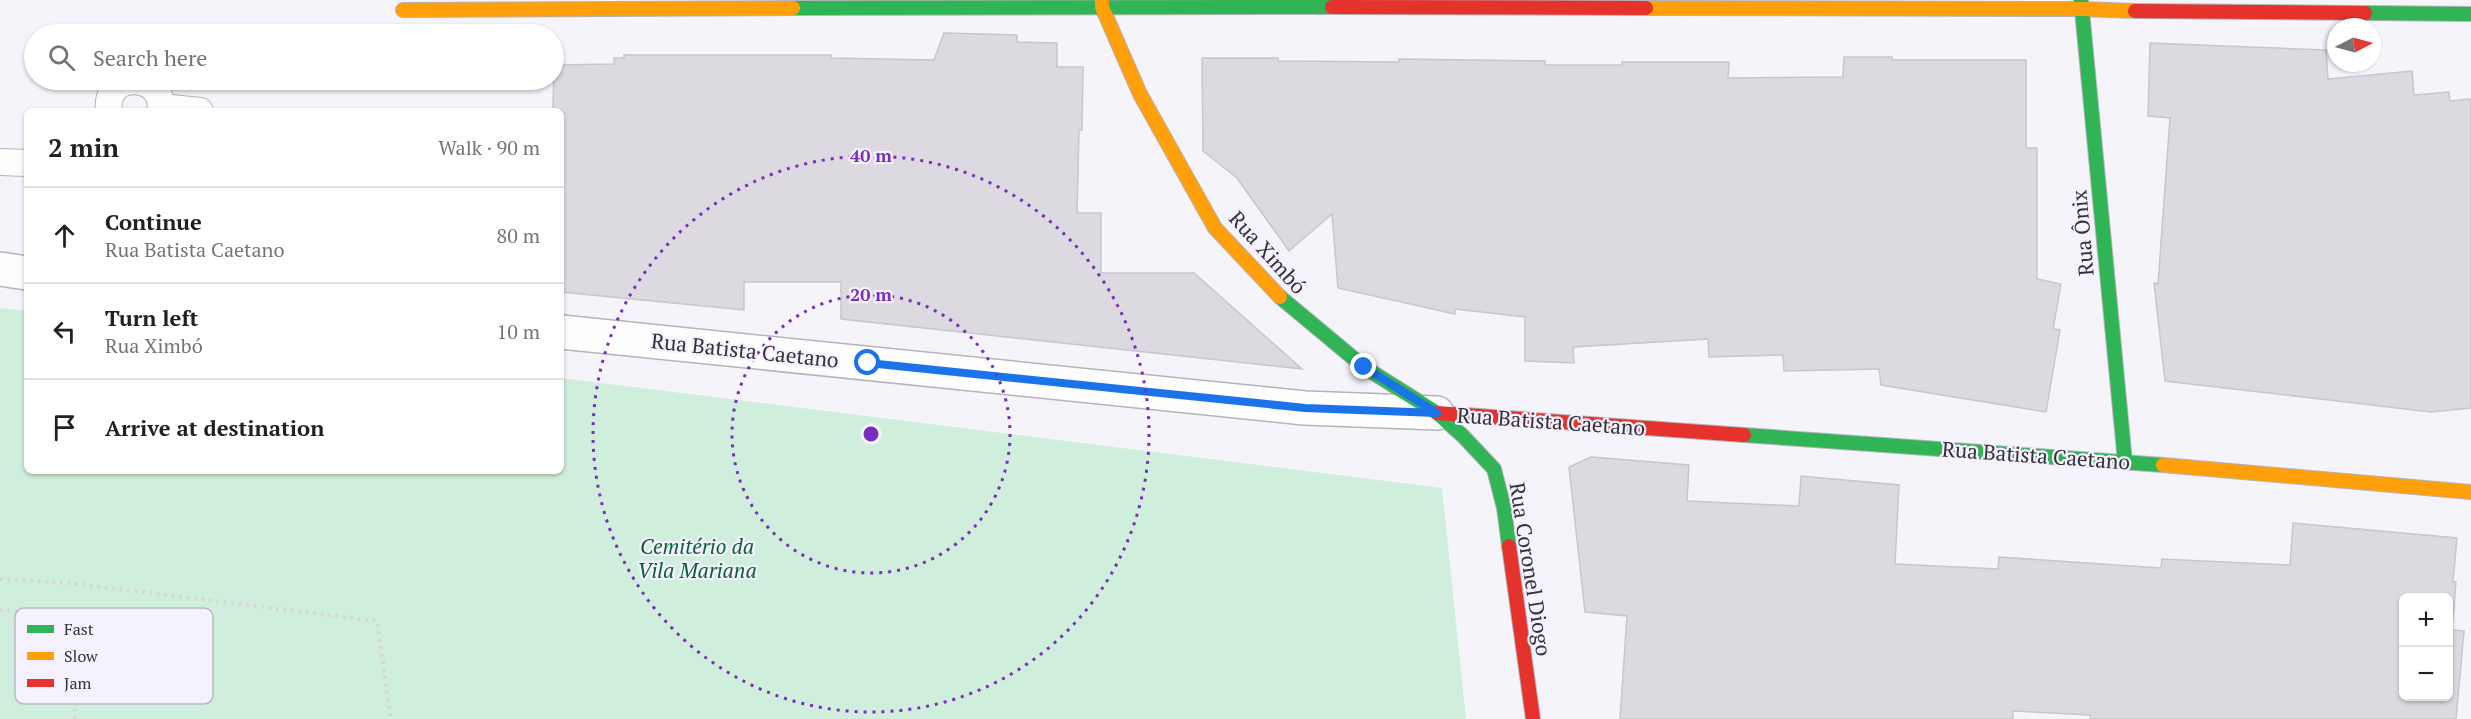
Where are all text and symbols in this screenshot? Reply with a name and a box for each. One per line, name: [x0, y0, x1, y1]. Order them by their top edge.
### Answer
north arrow: [2327, 18, 2381, 72]
search box: [24, 24, 564, 90]
icon: search: [45, 41, 78, 74]
text: Search here: [93, 43, 207, 72]
text: 2 min: [48, 130, 119, 164]
text: Walk · 90 m: [438, 134, 540, 161]
text: 40 m: [850, 143, 892, 167]
street label: Rua Ônix: [2064, 189, 2100, 277]
street label: Rua Ximbó: [1223, 204, 1313, 300]
text: Continue: [105, 207, 202, 236]
icon: ahead: [48, 219, 81, 252]
text: 80 m: [497, 222, 540, 249]
text: Rua Batista Caetano: [105, 236, 285, 263]
text: 20 m: [850, 282, 892, 306]
text: Turn left: [105, 303, 198, 332]
icon: left: [48, 315, 81, 348]
text: 10 m: [497, 318, 540, 345]
street label: Rua Batista Caetano: [650, 326, 840, 374]
text: Rua Ximbó: [105, 332, 203, 359]
route start: [854, 349, 880, 375]
route end: [1350, 353, 1376, 379]
street label: Rua Batista Caetano: [1456, 400, 1646, 442]
icon: arrive: [48, 411, 81, 444]
text: Arrive at destination: [105, 413, 324, 442]
centre of rings: [861, 424, 881, 444]
street label: Rua Batista Caetano: [1941, 434, 2131, 476]
street label: Rua Coronel Diogo: [1503, 480, 1559, 658]
park label: Cemitério da Vila Mariana: [637, 532, 757, 584]
map controls: [2399, 593, 2453, 701]
button: +: [2399, 593, 2453, 647]
legend: [15, 608, 213, 704]
text: Fast: [64, 618, 94, 640]
text: Slow: [64, 645, 98, 667]
button: −: [2399, 647, 2453, 701]
text: Jam: [64, 672, 92, 694]

